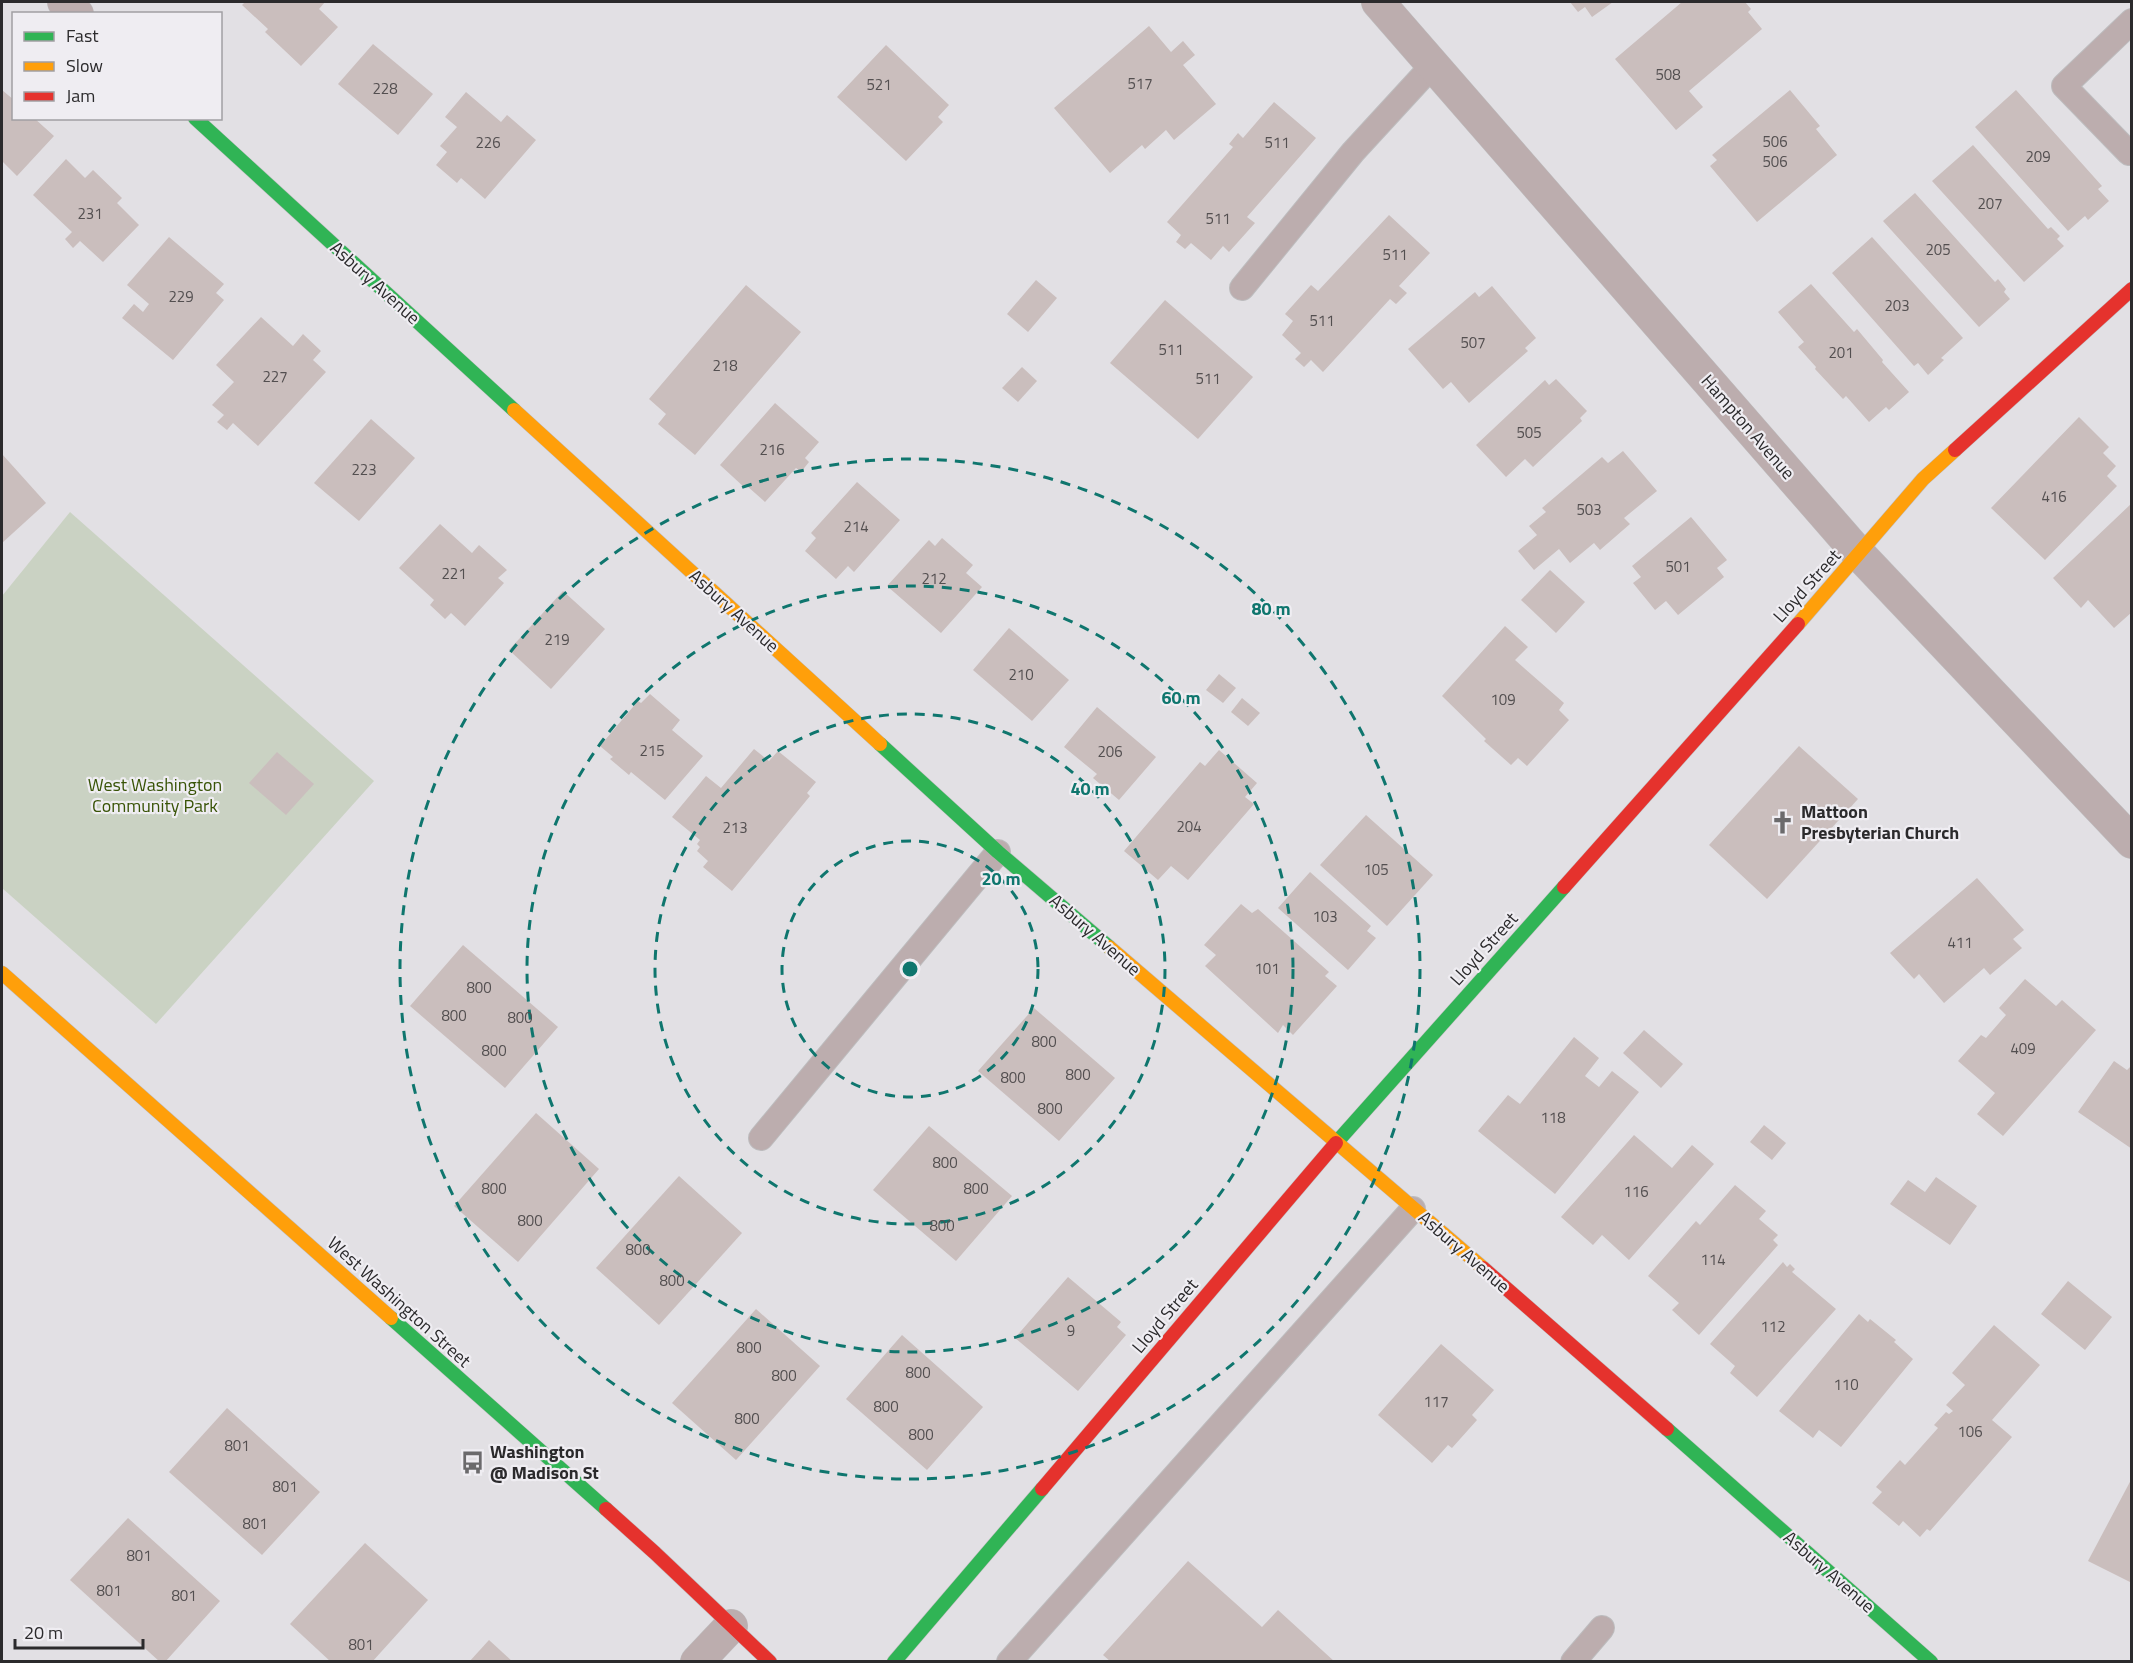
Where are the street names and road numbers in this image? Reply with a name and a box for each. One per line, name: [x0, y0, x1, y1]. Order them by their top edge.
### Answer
street label: Asbury Avenue: [324, 235, 426, 331]
street label: Hampton Avenue: [1695, 368, 1802, 485]
street label: Lloyd Street: [1766, 542, 1847, 628]
street label: Asbury Avenue: [683, 563, 785, 659]
street label: Asbury Avenue: [1044, 887, 1147, 982]
street label: Lloyd Street: [1443, 905, 1524, 991]
street label: Asbury Avenue: [1413, 1204, 1516, 1299]
street label: West Washington Street: [322, 1230, 478, 1374]
street label: Lloyd Street: [1125, 1272, 1204, 1359]
street label: Asbury Avenue: [1778, 1524, 1881, 1619]

